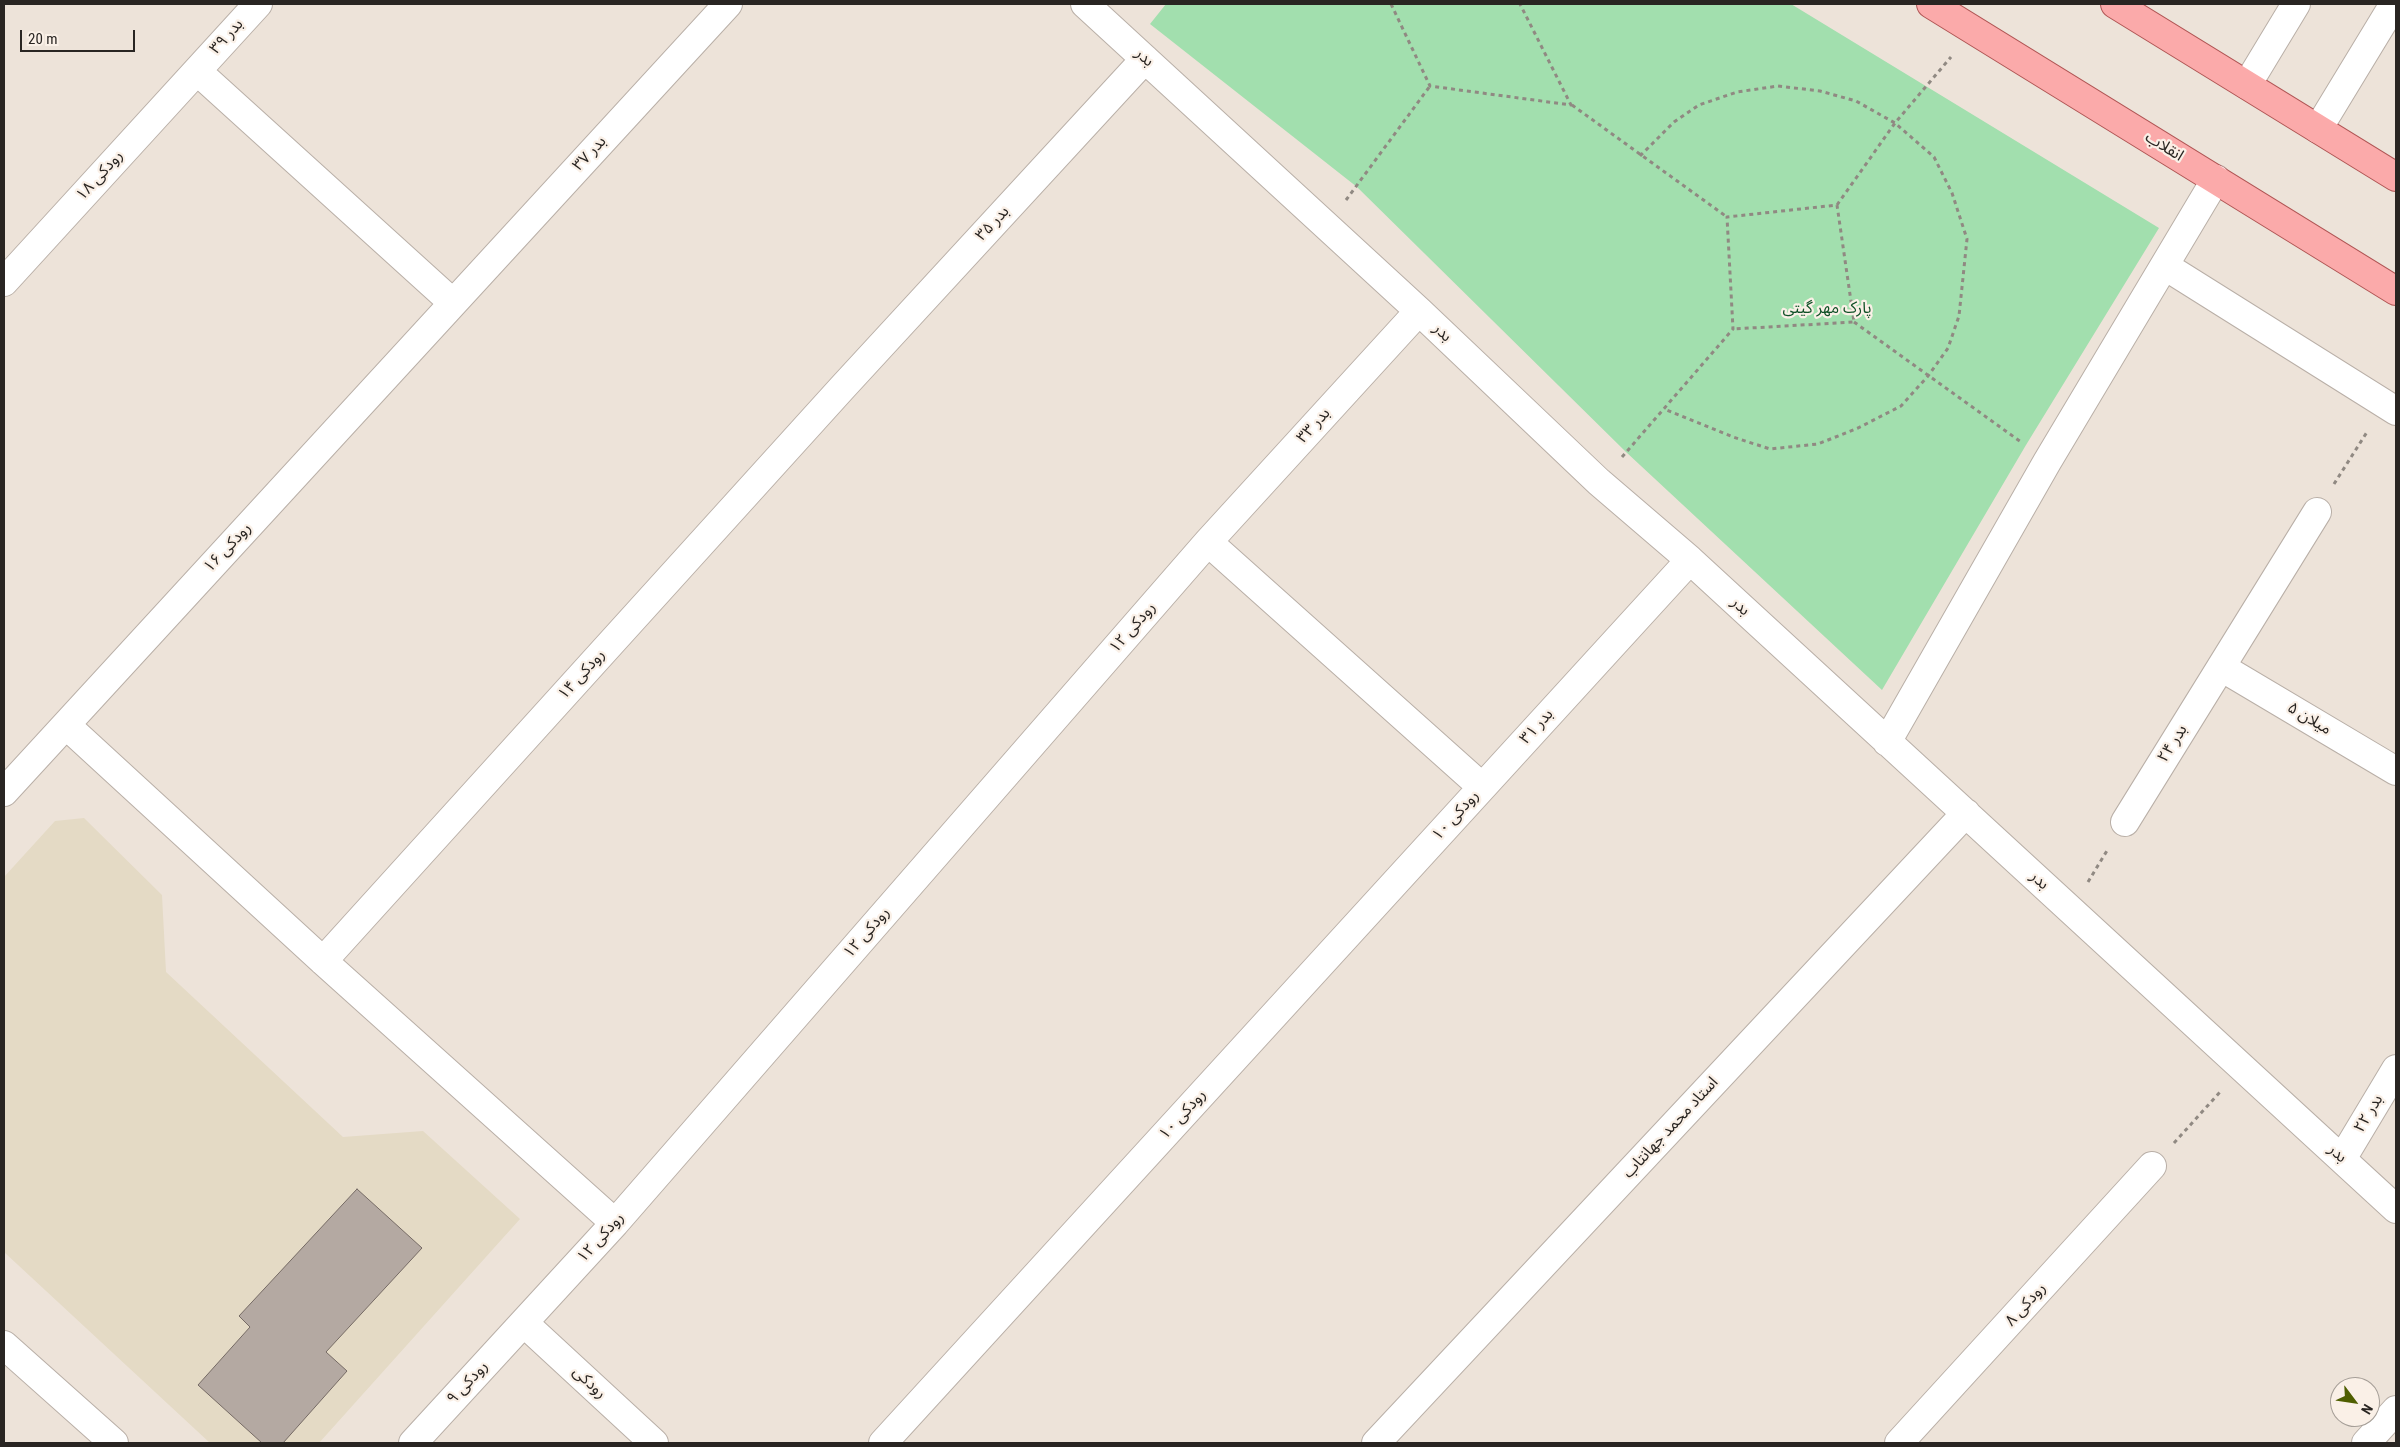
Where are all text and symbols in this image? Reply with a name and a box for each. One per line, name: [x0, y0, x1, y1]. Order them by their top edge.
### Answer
street label: بدر ۳۹: [206, 15, 248, 59]
scale bar: [22, 20, 138, 52]
text: 20 m: [28, 30, 58, 48]
street label: بدر: [1131, 45, 1157, 71]
street label: انقلاب: [2141, 128, 2187, 166]
street label: بدر ۳۷: [569, 133, 611, 175]
street label: رودکی ۱۸: [72, 147, 128, 205]
street label: بدر ۳۵: [972, 203, 1014, 245]
park label: پارک مهر گیتی: [1782, 299, 1872, 319]
street label: بدر: [1429, 320, 1455, 346]
street label: بدر ۳۳: [1293, 404, 1335, 448]
street label: رودکی ۱۶: [200, 519, 256, 577]
street label: بدر: [1727, 594, 1753, 620]
street label: رودکی ۱۲: [1106, 599, 1160, 657]
street label: رودکی ۱۴: [554, 646, 610, 704]
street label: میلان ۵: [2284, 698, 2334, 740]
street label: بدر ۳۱: [1516, 705, 1558, 749]
street label: بدر ۲۴: [2154, 722, 2192, 766]
street label: رودکی ۱۰: [1428, 787, 1484, 845]
street label: بدر: [2026, 868, 2052, 894]
street label: رودکی ۱۲: [840, 904, 894, 962]
street label: استاد محمد جهانتاب: [1619, 1073, 1723, 1183]
street label: رودکی ۱۰: [1155, 1086, 1211, 1144]
street label: بدر ۲۲: [2350, 1092, 2388, 1136]
street label: بدر: [2324, 1141, 2350, 1167]
street label: رودکی ۱۲: [573, 1209, 629, 1267]
street label: رودکی ۸: [2002, 1279, 2050, 1331]
street label: رودکی ۹: [443, 1357, 493, 1409]
street label: رودکی: [568, 1363, 610, 1403]
north arrow: [2330, 1377, 2380, 1427]
text: N: [2358, 1401, 2376, 1417]

